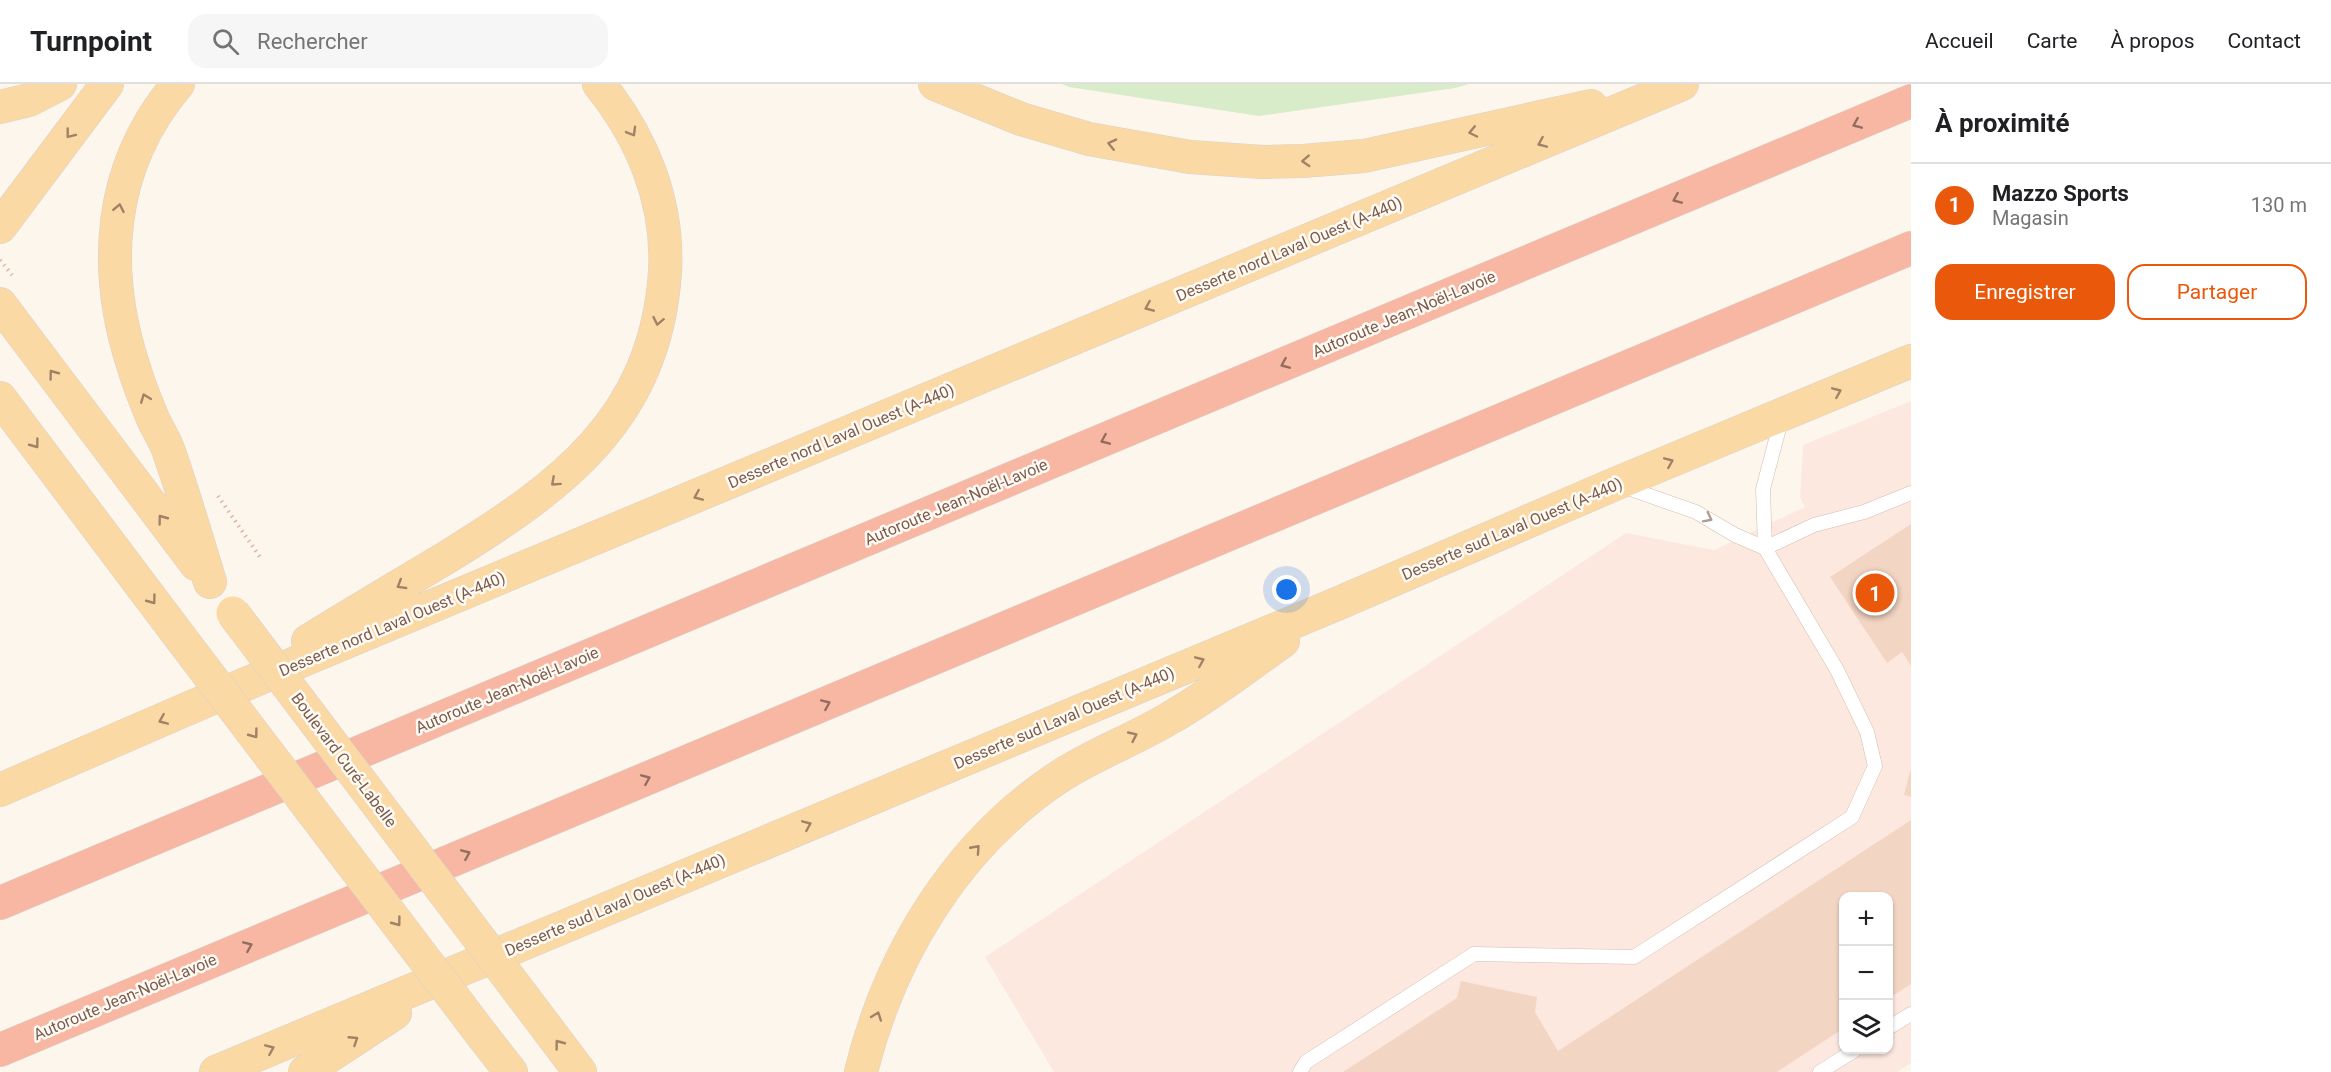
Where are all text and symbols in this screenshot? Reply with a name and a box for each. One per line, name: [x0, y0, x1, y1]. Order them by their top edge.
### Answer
search box: [188, 14, 608, 68]
text: Turnpoint: [30, 25, 152, 58]
icon: search: [209, 25, 242, 58]
text: Rechercher: [257, 29, 368, 54]
text: Accueil: [1925, 29, 1994, 53]
text: Carte: [2027, 29, 2077, 53]
text: À propos: [2110, 29, 2195, 53]
text: Contact: [2228, 29, 2301, 53]
text: À proximité: [1935, 108, 2069, 138]
one-way arrow: [1852, 117, 1863, 129]
one-way arrow: [1468, 125, 1478, 138]
one-way arrow: [625, 126, 636, 136]
one-way arrow: [67, 128, 78, 139]
one-way arrow: [1537, 136, 1548, 148]
one-way arrow: [1107, 138, 1117, 151]
one-way arrow: [1301, 154, 1310, 167]
text: Mazzo Sports: [1992, 181, 2129, 206]
one-way arrow: [1673, 192, 1684, 204]
street label: Desserte nord Laval Ouest (A-440): [1173, 193, 1405, 305]
text: 1: [1949, 193, 1960, 217]
text: 130 m: [2251, 193, 2307, 217]
one-way arrow: [112, 203, 125, 213]
text: Magasin: [1992, 206, 2069, 230]
button: Enregistrer: [1935, 264, 2115, 320]
button: Partager: [2127, 264, 2307, 320]
street label: Autoroute Jean-Noël-Lavoie: [1310, 267, 1498, 361]
one-way arrow: [1144, 300, 1155, 312]
one-way arrow: [653, 315, 666, 325]
one-way arrow: [1280, 357, 1291, 369]
one-way arrow: [49, 370, 60, 381]
street label: Desserte nord Laval Ouest (A-440): [725, 380, 957, 492]
one-way arrow: [1831, 387, 1842, 399]
one-way arrow: [140, 393, 152, 404]
one-way arrow: [1100, 433, 1111, 445]
one-way arrow: [28, 438, 39, 449]
street label: Autoroute Jean-Noël-Lavoie: [862, 455, 1050, 549]
one-way arrow: [1663, 457, 1674, 469]
street label: Desserte sud Laval Ouest (A-440): [1399, 474, 1625, 584]
one-way arrow: [552, 475, 562, 486]
one-way arrow: [693, 489, 704, 501]
one-way arrow: [1702, 511, 1713, 523]
one-way arrow: [159, 514, 170, 525]
street label: Desserte nord Laval Ouest (A-440): [276, 568, 508, 680]
pin: 1: [1856, 570, 1894, 616]
your location: [1272, 575, 1301, 604]
one-way arrow: [397, 577, 407, 589]
one-way arrow: [145, 594, 156, 605]
street label: Autoroute Jean-Noël-Lavoie: [413, 643, 601, 737]
one-way arrow: [1194, 656, 1205, 668]
street label: Desserte sud Laval Ouest (A-440): [951, 663, 1177, 773]
street label: Boulevard Curé-Labelle: [287, 689, 401, 831]
one-way arrow: [820, 699, 831, 711]
one-way arrow: [159, 712, 170, 724]
one-way arrow: [246, 727, 257, 738]
one-way arrow: [1127, 732, 1138, 744]
one-way arrow: [640, 774, 651, 786]
one-way arrow: [800, 820, 811, 832]
one-way arrow: [969, 846, 980, 856]
one-way arrow: [460, 849, 471, 861]
street label: Desserte sud Laval Ouest (A-440): [502, 850, 728, 960]
map controls: [1839, 892, 1893, 1054]
button: +: [1839, 892, 1893, 946]
one-way arrow: [390, 916, 401, 927]
one-way arrow: [241, 941, 252, 953]
button: −: [1839, 946, 1893, 1000]
street label: Autoroute Jean-Noël-Lavoie: [31, 950, 219, 1044]
button: layers: [1839, 1000, 1893, 1054]
one-way arrow: [870, 1011, 882, 1022]
one-way arrow: [347, 1036, 358, 1047]
one-way arrow: [555, 1039, 566, 1050]
one-way arrow: [263, 1044, 274, 1056]

